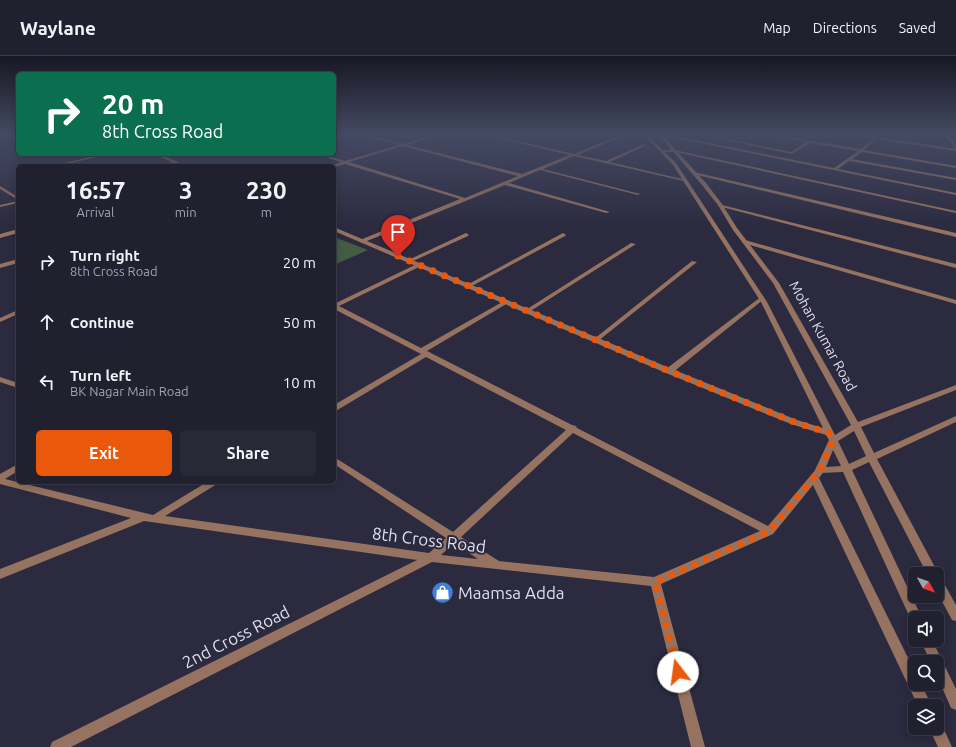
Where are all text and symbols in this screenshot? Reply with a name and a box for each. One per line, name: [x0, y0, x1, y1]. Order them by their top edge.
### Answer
text: Waylane: [20, 17, 96, 39]
text: Map: [763, 20, 791, 36]
text: Directions: [813, 20, 877, 36]
text: Saved: [899, 20, 936, 36]
icon: right: [36, 88, 88, 140]
text: 20 m: [102, 88, 164, 119]
text: 8th Cross Road: [102, 121, 223, 141]
text: 16:57: [65, 177, 125, 204]
text: 3: [179, 177, 192, 204]
text: 230: [246, 177, 287, 204]
text: Arrival: [76, 205, 114, 219]
text: min: [175, 205, 197, 219]
text: m: [261, 205, 272, 219]
pin: [381, 215, 415, 256]
icon: arrive: [387, 221, 409, 243]
text: Turn right: [70, 247, 140, 264]
icon: right: [36, 251, 58, 273]
text: 20 m: [283, 254, 316, 271]
text: 8th Cross Road: [70, 264, 158, 278]
street label: Mohan Kumar Road: [786, 278, 860, 394]
icon: ahead: [36, 311, 58, 333]
text: Continue: [70, 314, 134, 331]
text: 50 m: [283, 314, 316, 331]
text: Turn left: [70, 367, 131, 384]
icon: left: [36, 371, 58, 393]
text: 10 m: [283, 374, 316, 391]
text: BK Nagar Main Road: [70, 384, 189, 398]
button: Exit: [36, 430, 172, 476]
button: Share: [180, 430, 316, 476]
street label: 8th Cross Road: [371, 523, 487, 556]
north arrow: [908, 567, 944, 603]
map controls: [908, 567, 944, 735]
shop icon: Maamsa Adda: [430, 580, 456, 606]
place label: Maamsa Adda: [458, 583, 565, 602]
street label: 2nd Cross Road: [179, 601, 293, 672]
button: sound: [908, 611, 944, 647]
position arrow: [657, 651, 699, 693]
button: search: [908, 655, 944, 691]
button: layers: [908, 699, 944, 735]

